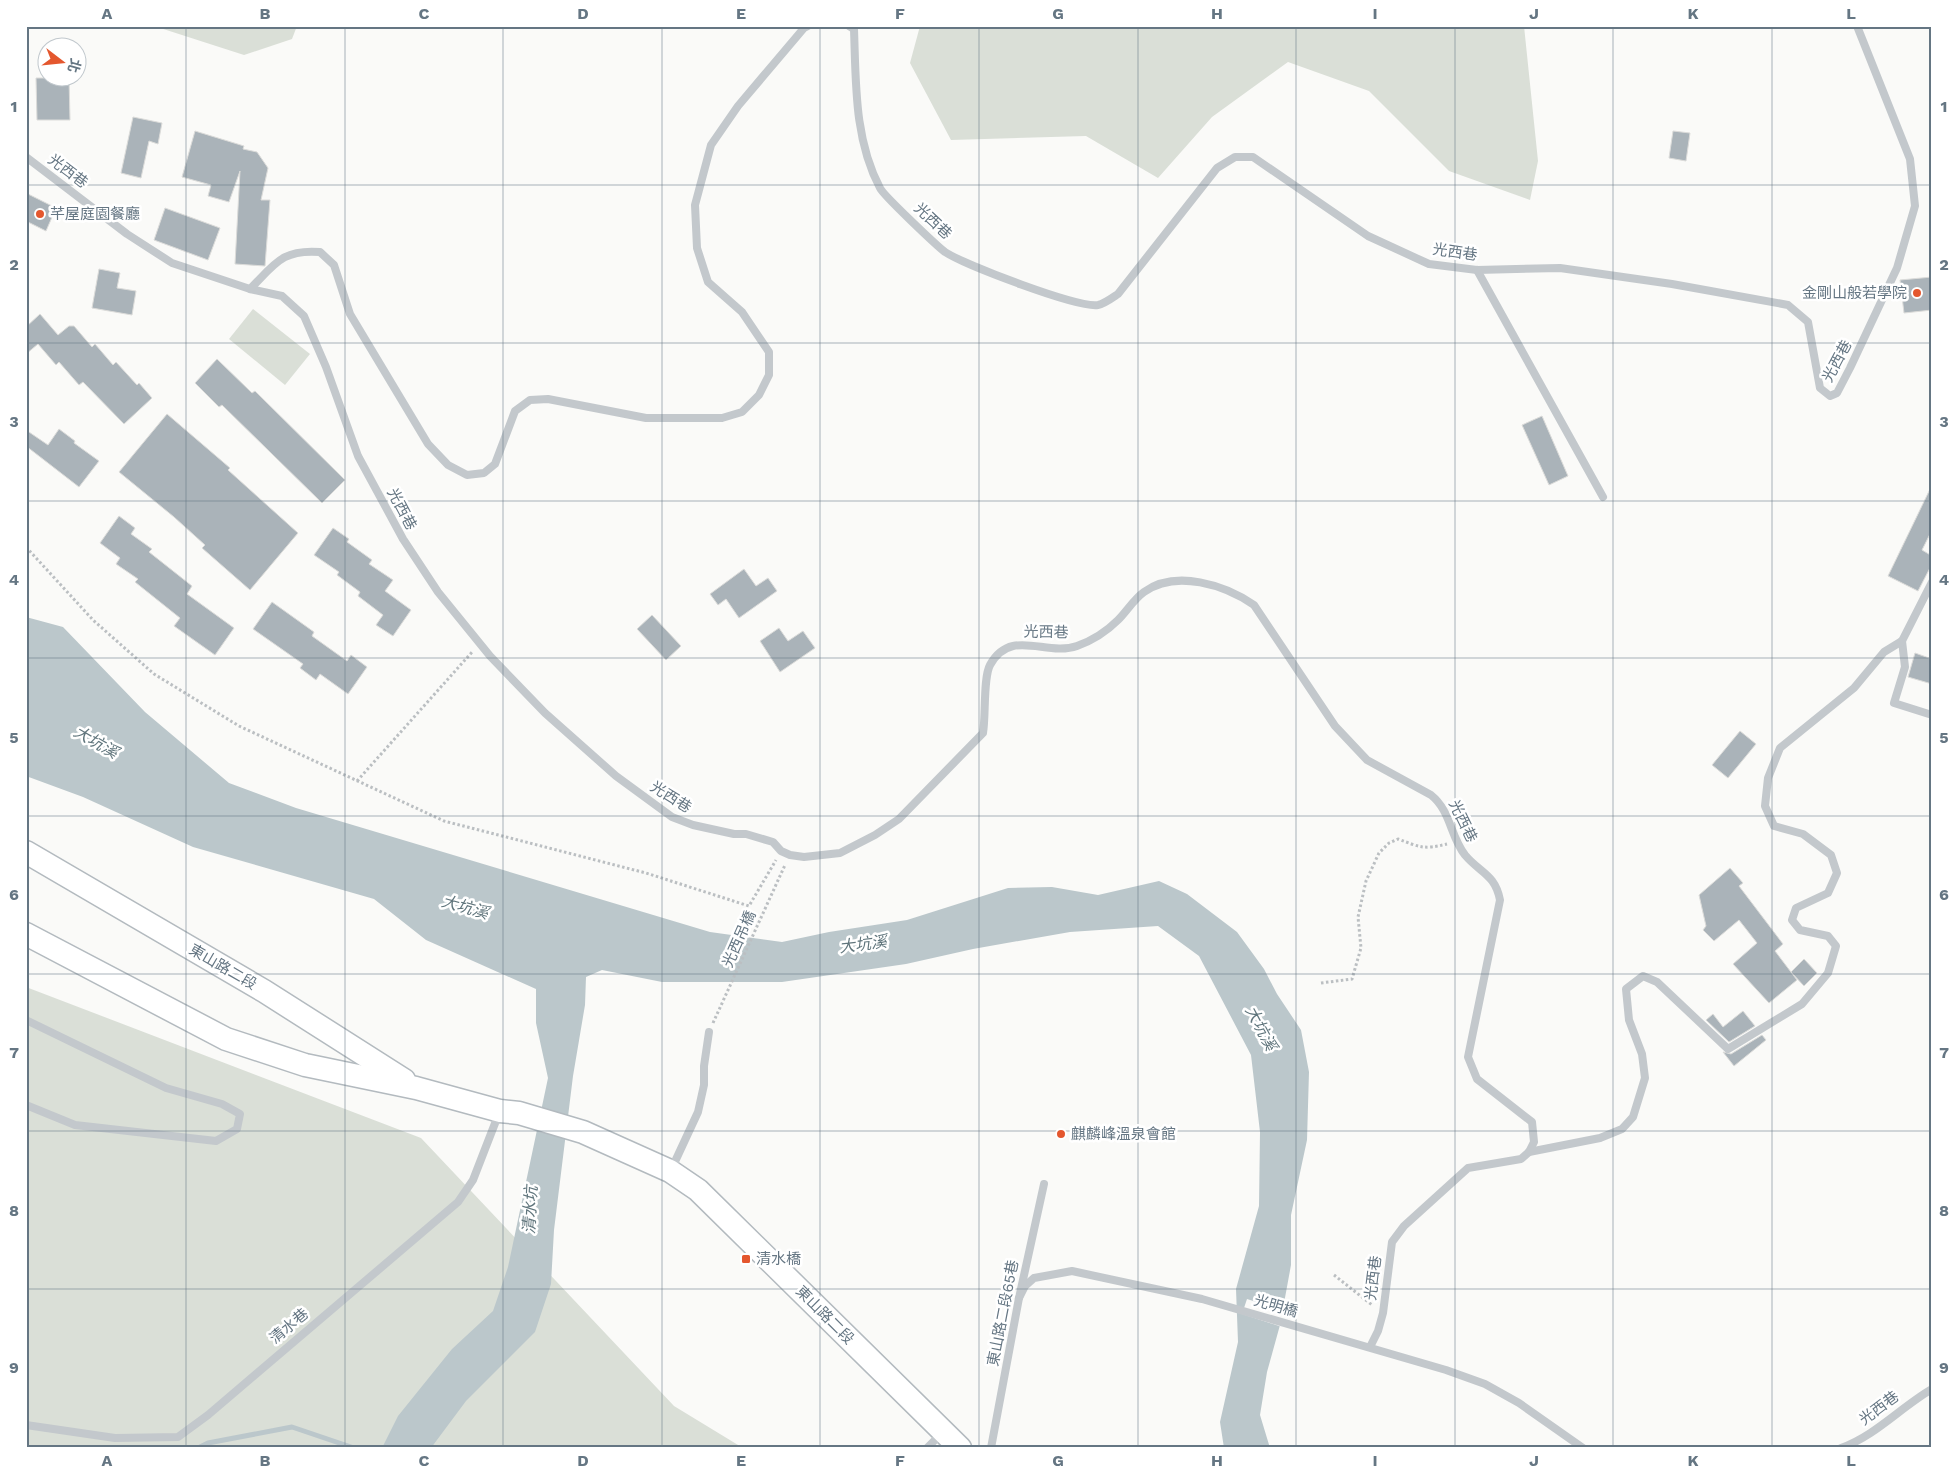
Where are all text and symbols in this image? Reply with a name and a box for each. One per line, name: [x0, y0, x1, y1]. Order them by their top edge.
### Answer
text: A: [102, 4, 113, 23]
text: B: [260, 4, 271, 23]
text: C: [419, 4, 430, 23]
text: D: [577, 4, 589, 23]
text: E: [736, 4, 746, 23]
text: F: [895, 4, 905, 23]
text: G: [1052, 4, 1064, 23]
text: H: [1211, 4, 1223, 23]
text: I: [1372, 4, 1378, 23]
text: J: [1529, 4, 1539, 23]
text: K: [1687, 4, 1699, 23]
text: L: [1846, 4, 1856, 23]
north arrow: [38, 38, 88, 88]
text: 北: [65, 57, 84, 75]
text: 1: [11, 97, 17, 116]
text: 1: [1941, 97, 1947, 116]
street label: 光西巷: [45, 150, 91, 192]
street label: 光西巷: [910, 199, 956, 243]
place label: 芊屋庭園餐廳: [50, 205, 140, 223]
marker: 芊屋庭園餐廳: [34, 208, 46, 220]
street label: 光西巷: [1431, 240, 1479, 264]
text: 2: [9, 255, 19, 274]
text: 2: [1939, 255, 1949, 274]
place label: 金剛山般若學院: [1802, 284, 1907, 302]
marker: 金剛山般若學院: [1911, 287, 1923, 299]
street label: 光西巷: [1818, 337, 1856, 385]
text: 3: [9, 412, 19, 431]
text: 3: [1939, 412, 1949, 431]
street label: 光西巷: [383, 485, 421, 533]
text: 4: [9, 570, 19, 589]
text: 4: [1939, 570, 1949, 589]
street label: 光西巷: [1023, 623, 1069, 641]
water label: 大坑溪: [70, 722, 123, 763]
text: 5: [9, 728, 19, 747]
text: 5: [1939, 728, 1949, 747]
street label: 光西巷: [647, 777, 695, 817]
street label: 光西巷: [1445, 797, 1481, 845]
text: 6: [9, 885, 19, 904]
text: 6: [1939, 885, 1949, 904]
water label: 大坑溪: [439, 891, 493, 923]
street label: 光西吊橋: [719, 908, 759, 970]
water label: 大坑溪: [838, 931, 890, 956]
street label: 東山路二段: [186, 940, 260, 994]
water label: 大坑溪: [1241, 1002, 1282, 1055]
text: 7: [9, 1043, 19, 1062]
text: 7: [1939, 1043, 1949, 1062]
place label: 麒麟峰溫泉會館: [1071, 1125, 1176, 1143]
marker: 麒麟峰溫泉會館: [1055, 1128, 1067, 1140]
water label: 清水坑: [519, 1184, 541, 1234]
text: 8: [9, 1201, 19, 1220]
text: 8: [1939, 1201, 1949, 1220]
place label: 清水橋: [756, 1250, 801, 1268]
marker: 清水橋: [740, 1253, 752, 1265]
street label: 光西巷: [1361, 1255, 1385, 1301]
street label: 東山路二段65巷: [984, 1258, 1022, 1368]
street label: 東山路二段: [792, 1282, 858, 1348]
street label: 光明橋: [1252, 1291, 1300, 1321]
street label: 清水巷: [266, 1305, 312, 1347]
text: 9: [9, 1358, 19, 1377]
text: 9: [1939, 1358, 1949, 1377]
street label: 光西巷: [1856, 1387, 1902, 1429]
text: A: [102, 1451, 113, 1470]
text: B: [260, 1451, 271, 1470]
text: C: [419, 1451, 430, 1470]
text: D: [577, 1451, 589, 1470]
text: E: [736, 1451, 746, 1470]
text: F: [895, 1451, 905, 1470]
text: G: [1052, 1451, 1064, 1470]
text: H: [1211, 1451, 1223, 1470]
text: I: [1372, 1451, 1378, 1470]
text: J: [1529, 1451, 1539, 1470]
text: K: [1687, 1451, 1699, 1470]
text: L: [1846, 1451, 1856, 1470]

